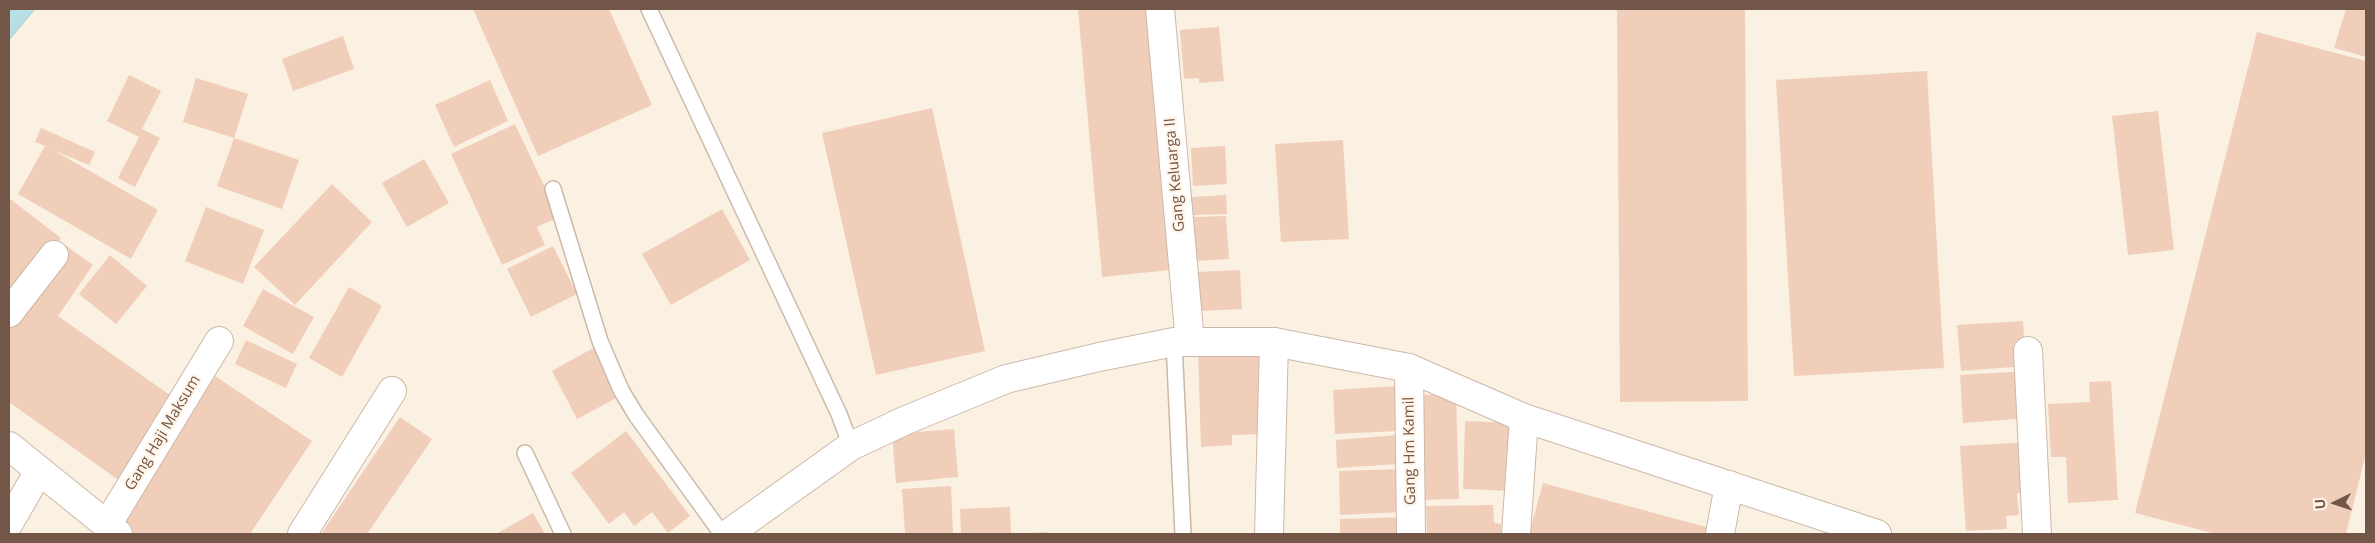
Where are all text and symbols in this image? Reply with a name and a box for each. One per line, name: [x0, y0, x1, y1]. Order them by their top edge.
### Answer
street label: Gang Keluarga II: [1161, 117, 1189, 233]
street label: Gang Haji Maksum: [121, 372, 205, 494]
street label: Gang Hm Kamil: [1400, 397, 1420, 505]
north arrow: [2310, 478, 2360, 528]
text: U: [2310, 498, 2329, 510]

